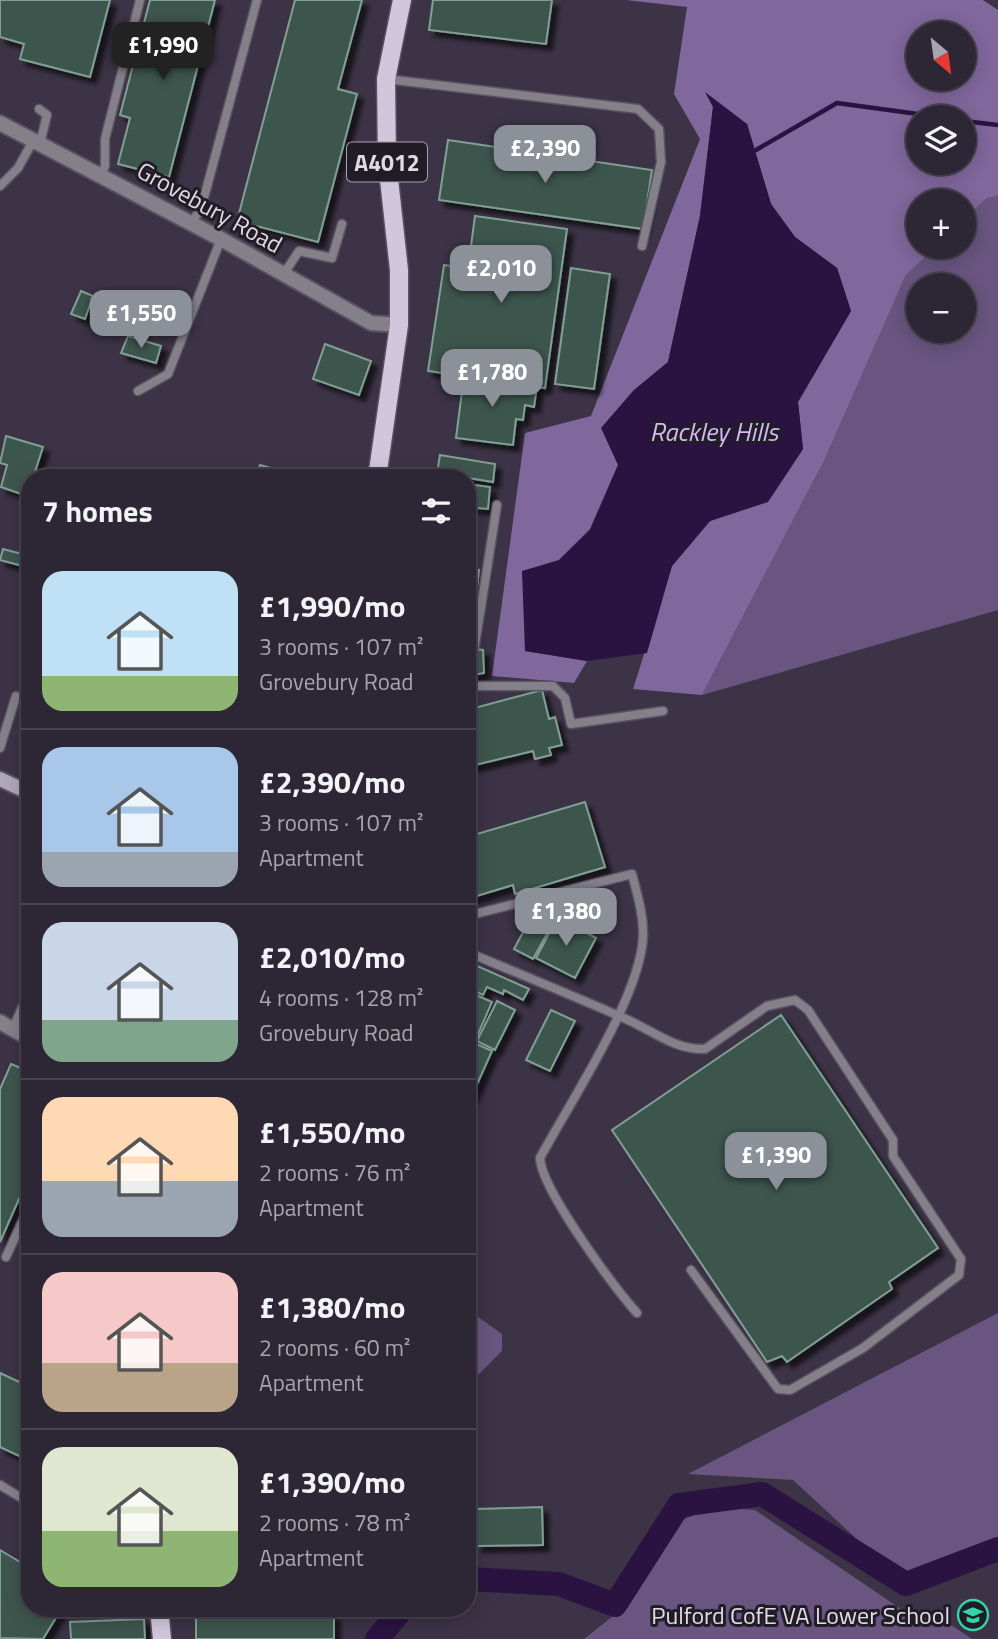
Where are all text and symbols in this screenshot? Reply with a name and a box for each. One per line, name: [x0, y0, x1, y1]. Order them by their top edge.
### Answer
north arrow: [906, 21, 976, 91]
map controls: [906, 21, 976, 343]
pin: £1,990: [106, 22, 220, 82]
text: £1,990: [128, 27, 198, 62]
button: layers: [906, 105, 976, 175]
pin: £2,390: [488, 125, 602, 185]
text: £2,390: [510, 130, 580, 165]
road number: A4012: [347, 142, 427, 182]
street label: Grovebury Road: [131, 152, 289, 262]
button: +: [906, 189, 976, 259]
pin: £2,010: [444, 246, 558, 305]
text: £2,010: [466, 250, 536, 285]
button: −: [906, 273, 976, 343]
pin: £1,550: [84, 290, 198, 350]
text: £1,550: [106, 295, 176, 330]
pin: £1,780: [435, 350, 549, 409]
text: £1,780: [457, 354, 527, 389]
water label: Rackley Hills: [650, 412, 780, 451]
text: 7 homes: [42, 488, 153, 534]
icon: filters: [417, 492, 455, 530]
text: £1,990/mo: [259, 583, 405, 629]
icon: home: [98, 599, 182, 683]
text: 3 rooms · 107 m²: [259, 629, 423, 664]
text: Grovebury Road: [259, 664, 414, 699]
text: £2,390/mo: [259, 759, 405, 805]
icon: home: [98, 775, 182, 859]
text: 3 rooms · 107 m²: [259, 805, 423, 840]
text: Apartment: [259, 840, 364, 875]
pin: £1,380: [509, 888, 623, 948]
text: £1,380: [531, 893, 601, 928]
text: £2,010/mo: [259, 934, 405, 980]
icon: home: [98, 950, 182, 1034]
text: 4 rooms · 128 m²: [259, 980, 423, 1015]
text: Grovebury Road: [259, 1015, 414, 1050]
text: £1,550/mo: [259, 1109, 405, 1155]
icon: home: [98, 1125, 182, 1209]
pin: £1,390: [719, 1132, 833, 1192]
text: £1,390: [741, 1137, 811, 1172]
text: 2 rooms · 76 m²: [259, 1155, 410, 1190]
text: Apartment: [259, 1190, 364, 1225]
text: £1,380/mo: [259, 1284, 405, 1330]
icon: home: [98, 1300, 182, 1384]
text: 2 rooms · 60 m²: [259, 1330, 410, 1365]
text: Apartment: [259, 1365, 364, 1400]
text: £1,390/mo: [259, 1459, 405, 1505]
icon: home: [98, 1475, 182, 1559]
text: 2 rooms · 78 m²: [259, 1505, 410, 1540]
text: Apartment: [259, 1540, 364, 1575]
place label: Pulford CofE VA Lower School: [651, 1597, 950, 1633]
school or university icon: Pulford CofE VA Lower School: [956, 1598, 990, 1632]

